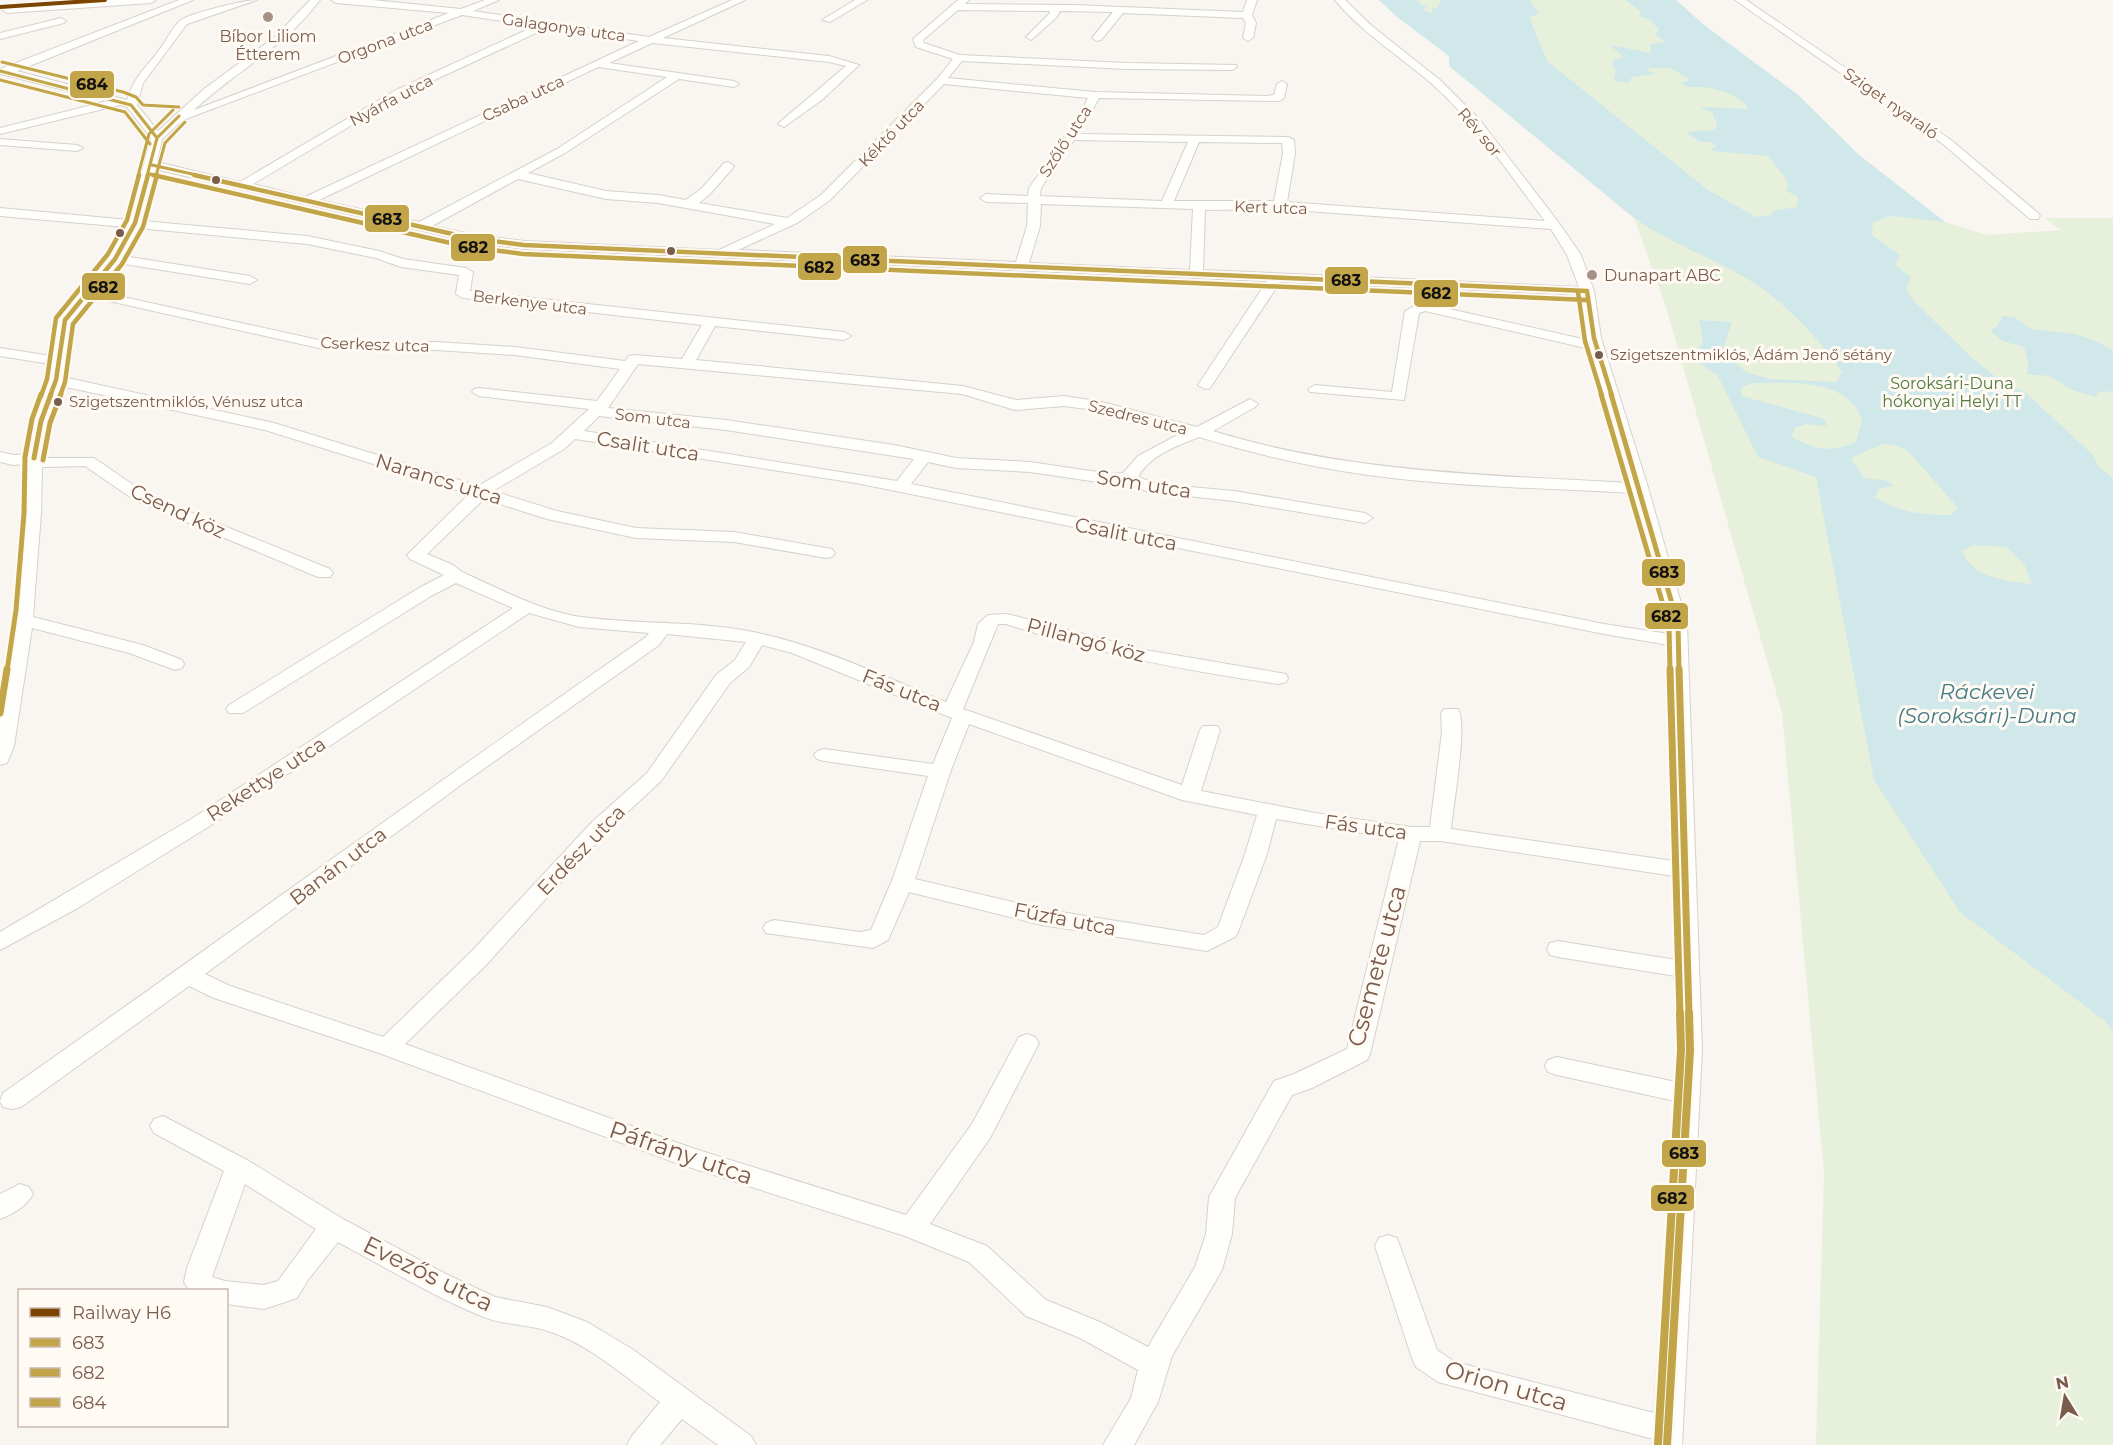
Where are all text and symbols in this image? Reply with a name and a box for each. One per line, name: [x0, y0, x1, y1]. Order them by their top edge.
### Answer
street label: Galagonya utca: [501, 9, 627, 46]
marker: Bíbor Liliom Étterem: [261, 10, 275, 24]
street label: Orgona utca: [335, 15, 435, 68]
place label: Bíbor Liliom Étterem: [219, 27, 317, 64]
street label: Sziget nyaraló: [1840, 64, 1942, 143]
line badge: 684: [69, 70, 115, 99]
street label: Nyárfa utca: [346, 71, 436, 130]
street label: Csaba utca: [479, 71, 567, 126]
text: 684: [76, 75, 108, 94]
street label: Kéktó utca: [855, 96, 928, 171]
street label: Szőlő utca: [1035, 102, 1096, 181]
street label: Rév sor: [1454, 104, 1506, 161]
unlabelled marker: [210, 174, 222, 186]
street label: Kert utca: [1234, 197, 1308, 218]
line badge: 683: [364, 204, 410, 233]
text: 683: [372, 210, 402, 229]
unlabelled marker: [114, 227, 126, 239]
line badge: 682: [450, 233, 496, 262]
text: 682: [458, 238, 488, 257]
unlabelled marker: [665, 245, 677, 257]
line badge: 683: [842, 245, 888, 274]
text: 683: [850, 251, 880, 270]
line badge: 682: [797, 252, 842, 281]
text: 682: [804, 258, 834, 277]
line badge: 683: [1324, 266, 1369, 295]
place label: Dunapart ABC: [1604, 266, 1721, 285]
marker: Dunapart ABC: [1585, 268, 1599, 282]
text: 683: [1331, 271, 1361, 290]
line badge: 682: [81, 272, 126, 301]
text: 682: [88, 278, 118, 297]
line badge: 682: [1413, 279, 1459, 308]
text: 682: [1421, 284, 1451, 303]
street label: Berkenye utca: [472, 286, 588, 319]
street label: Cserkesz utca: [320, 333, 430, 356]
place label: Szigetszentmiklós, Ádám Jenő sétány: [1610, 345, 1893, 364]
marker: Szigetszentmiklós, Ádám Jenő sétány: [1593, 349, 1605, 361]
park label: Soroksári-Duna hókonyai Helyi TT: [1882, 374, 2023, 411]
place label: Szigetszentmiklós, Vénusz utca: [69, 392, 303, 411]
marker: Szigetszentmiklós, Vénusz utca: [52, 396, 64, 408]
street label: Szedres utca: [1086, 396, 1190, 439]
street label: Som utca: [614, 404, 692, 433]
street label: Csalit utca: [595, 426, 701, 466]
street label: Narancs utca: [373, 448, 505, 510]
street label: Som utca: [1095, 465, 1193, 503]
street label: Csend köz: [127, 479, 229, 543]
street label: Csalit utca: [1073, 512, 1179, 556]
line badge: 683: [1641, 558, 1686, 587]
text: 683: [1649, 563, 1679, 582]
line badge: 682: [1644, 602, 1689, 630]
text: 682: [1651, 607, 1681, 626]
street label: Pillangó köz: [1024, 613, 1148, 667]
street label: Fás utca: [859, 663, 945, 717]
water label: Ráckevei (Soroksári)-Duna: [1897, 679, 2077, 728]
street label: Rekettye utca: [202, 731, 330, 827]
street label: Erdész utca: [532, 800, 630, 900]
street label: Fás utca: [1323, 809, 1409, 845]
street label: Banán utca: [285, 822, 391, 910]
street label: Csemete utca: [1341, 882, 1412, 1050]
street label: Fűzfa utca: [1012, 897, 1118, 941]
street label: Páfrány utca: [605, 1114, 757, 1191]
line badge: 683: [1661, 1139, 1707, 1168]
text: 683: [1669, 1144, 1699, 1163]
line badge: 682: [1650, 1184, 1695, 1212]
text: 682: [1657, 1189, 1687, 1208]
street label: Evezős utca: [358, 1230, 498, 1317]
legend: [18, 1289, 228, 1427]
text: Railway H6: [72, 1302, 171, 1324]
text: 683: [72, 1332, 105, 1354]
street label: Orion utca: [1441, 1354, 1571, 1417]
text: 682: [72, 1362, 105, 1384]
north arrow: [2035, 1367, 2095, 1427]
text: N: [2054, 1372, 2070, 1393]
text: 684: [72, 1392, 106, 1414]

